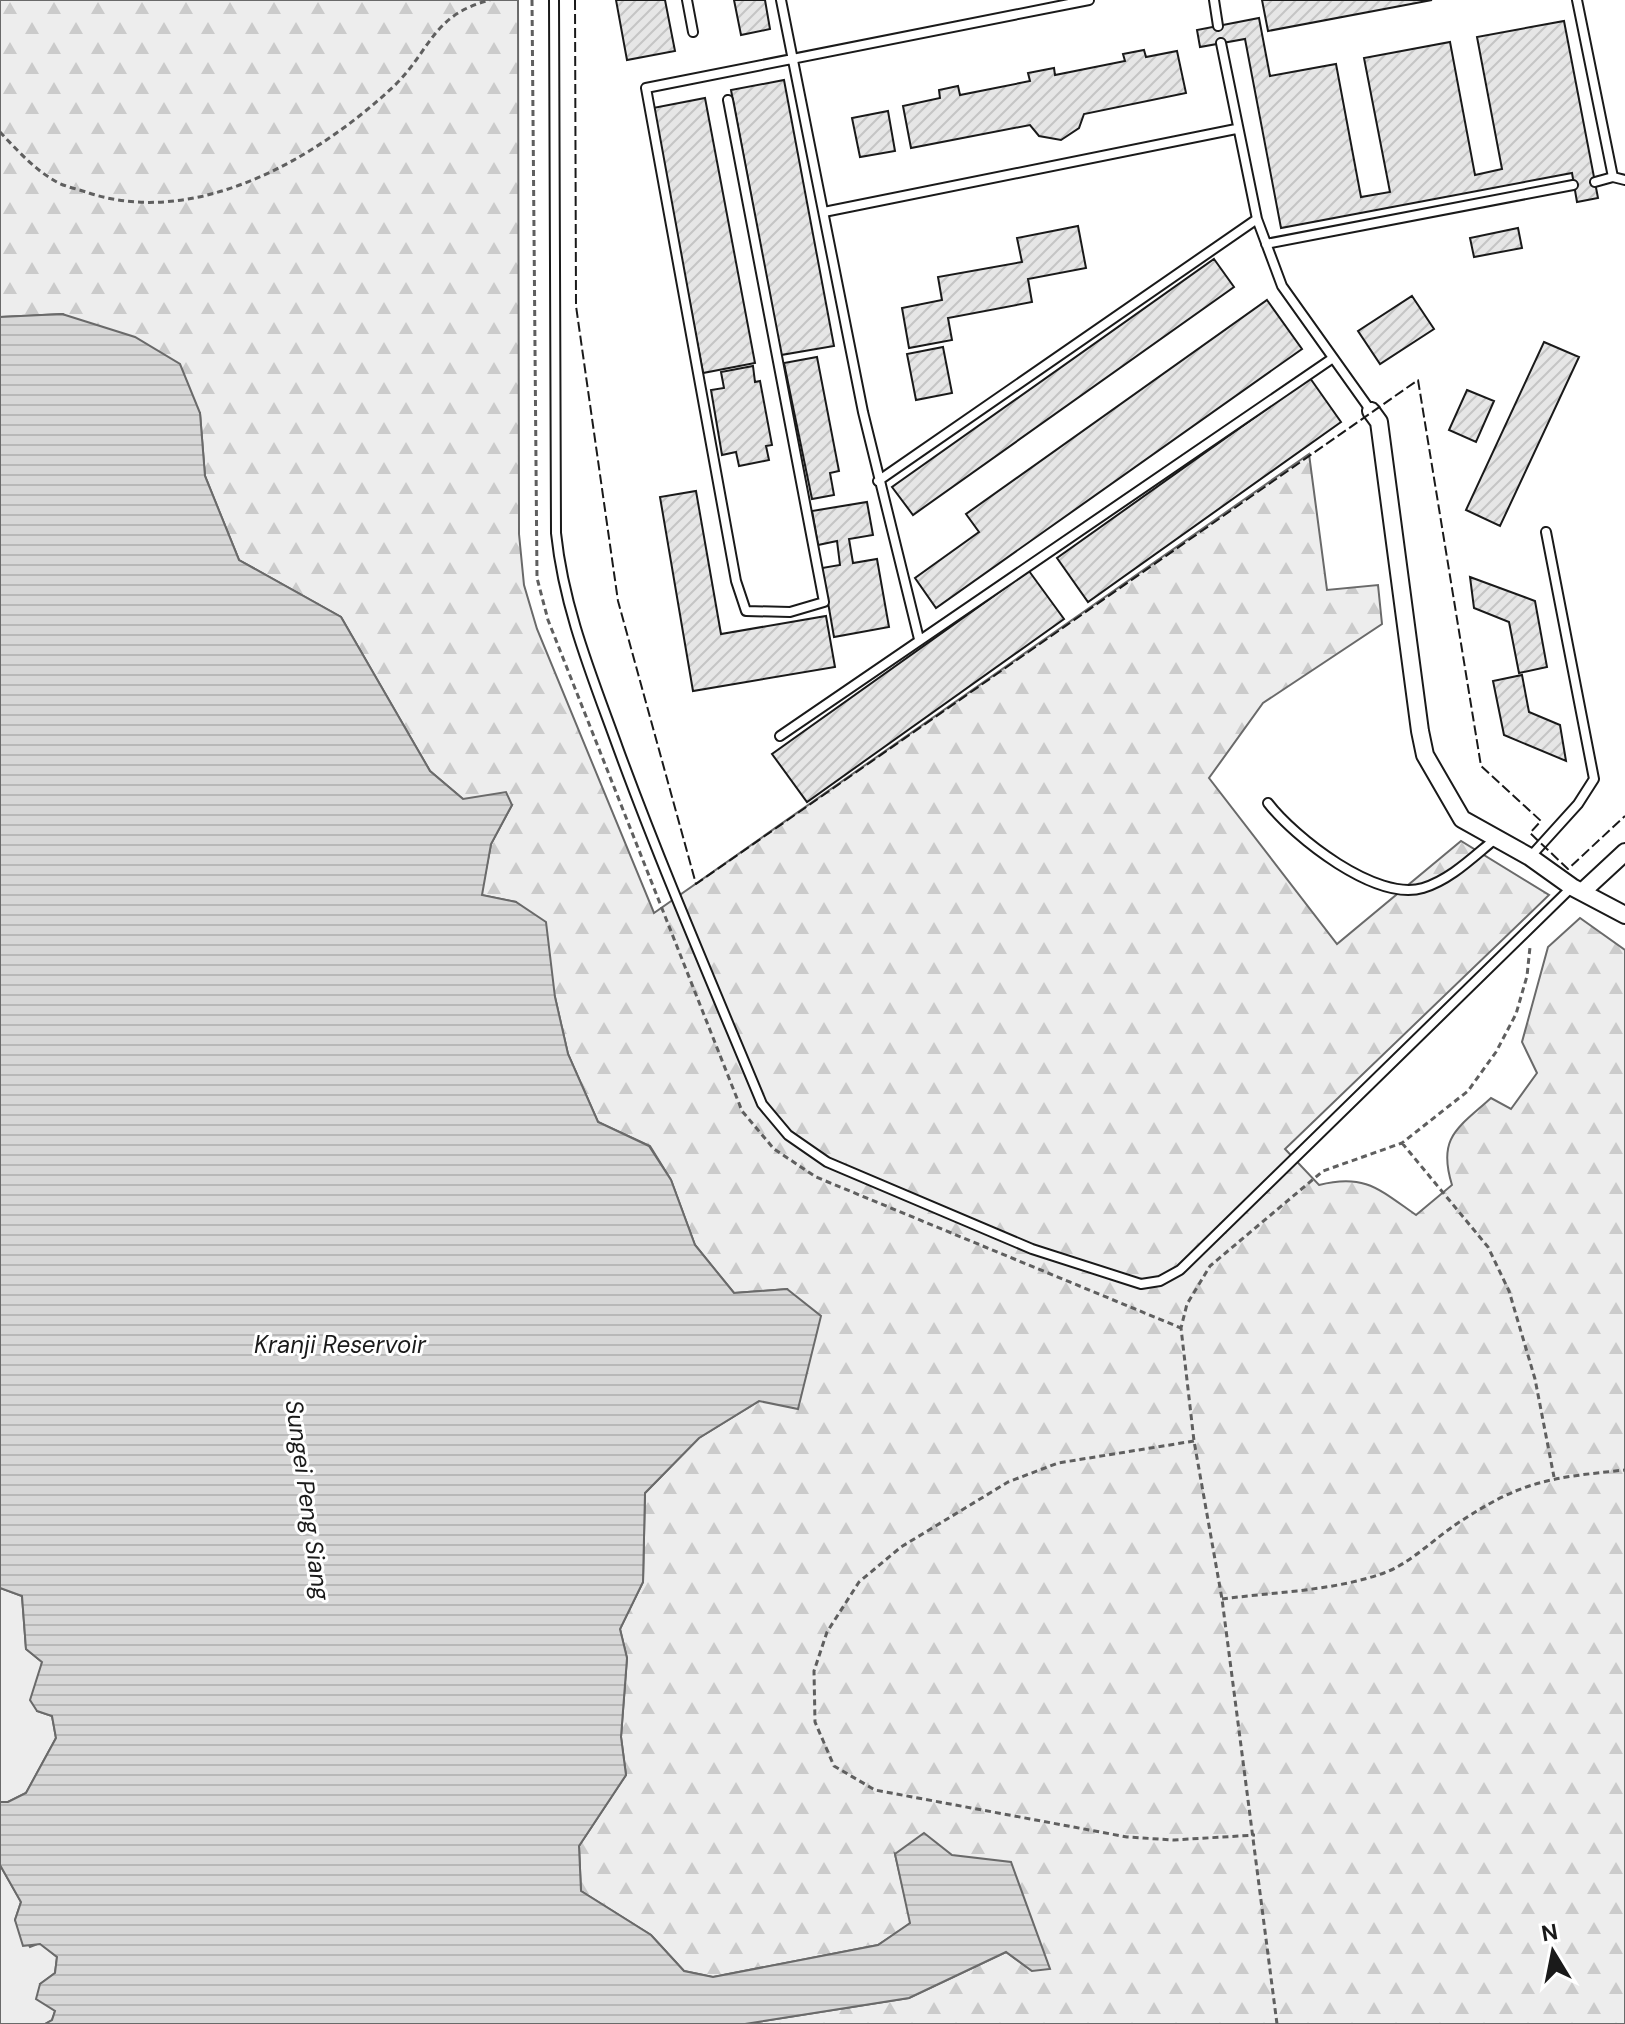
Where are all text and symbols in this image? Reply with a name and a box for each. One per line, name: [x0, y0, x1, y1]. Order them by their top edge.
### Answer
water label: Kranji Reservoir: [254, 1329, 427, 1360]
water label: Sungei Peng Siang: [279, 1398, 337, 1603]
north arrow: [1513, 1912, 1593, 1992]
text: N: [1539, 1917, 1560, 1948]

